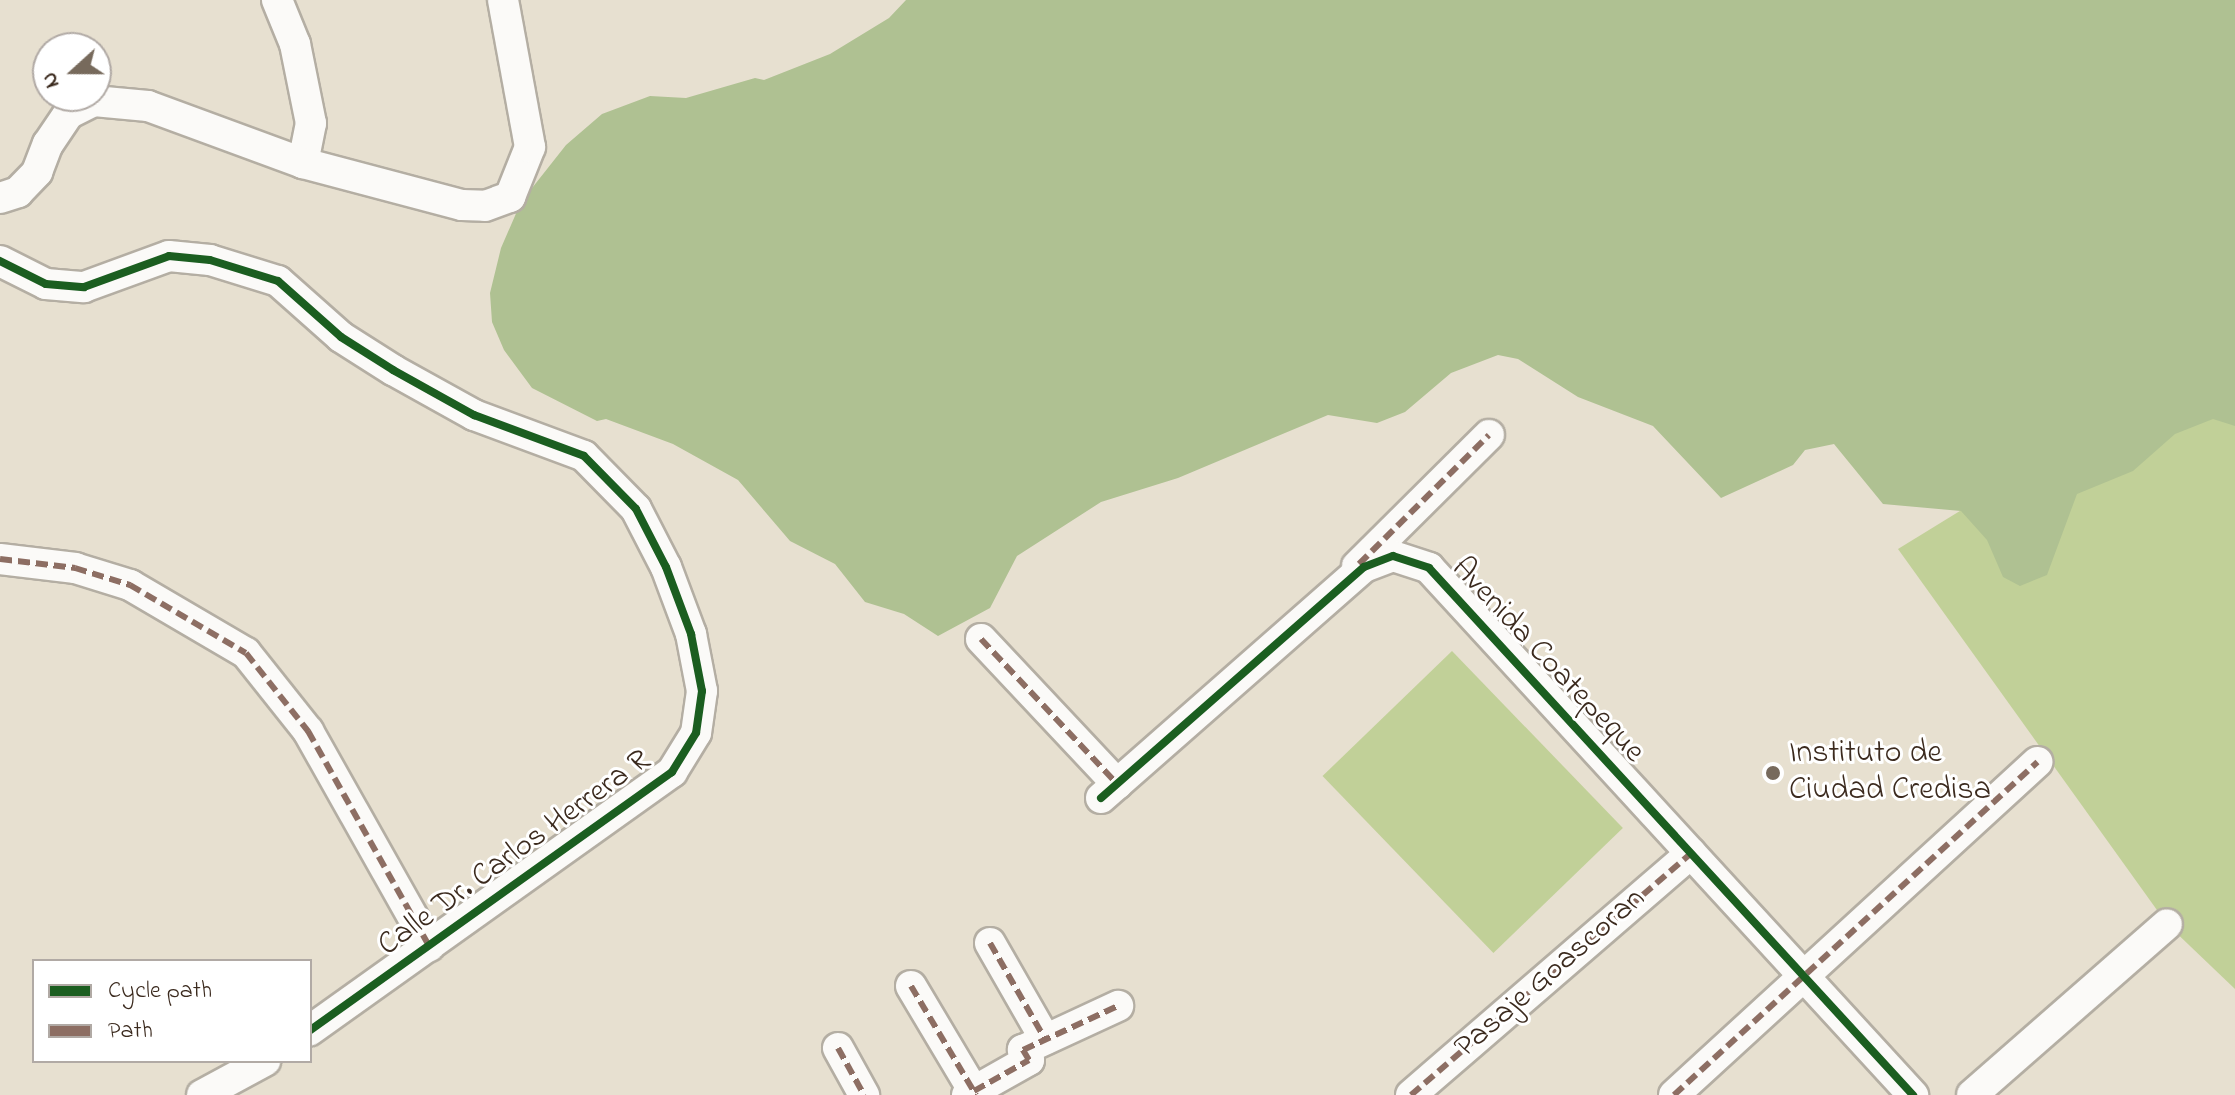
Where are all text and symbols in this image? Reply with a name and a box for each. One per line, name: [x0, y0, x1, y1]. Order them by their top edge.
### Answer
north arrow: [32, 32, 112, 112]
text: N: [34, 67, 69, 93]
street label: Avenida Coatepeque: [1442, 551, 1652, 771]
place label: Instituto de Ciudad Credisa: [1789, 736, 1991, 811]
street label: Calle Dr. Carlos Herrera R: [371, 742, 659, 966]
marker: Instituto de Ciudad Credisa: [1764, 764, 1782, 782]
street label: Pasaje Goascoran: [1448, 881, 1654, 1067]
legend: [32, 959, 312, 1063]
text: Cycle path: [108, 974, 212, 1009]
text: Path: [108, 1014, 153, 1049]

